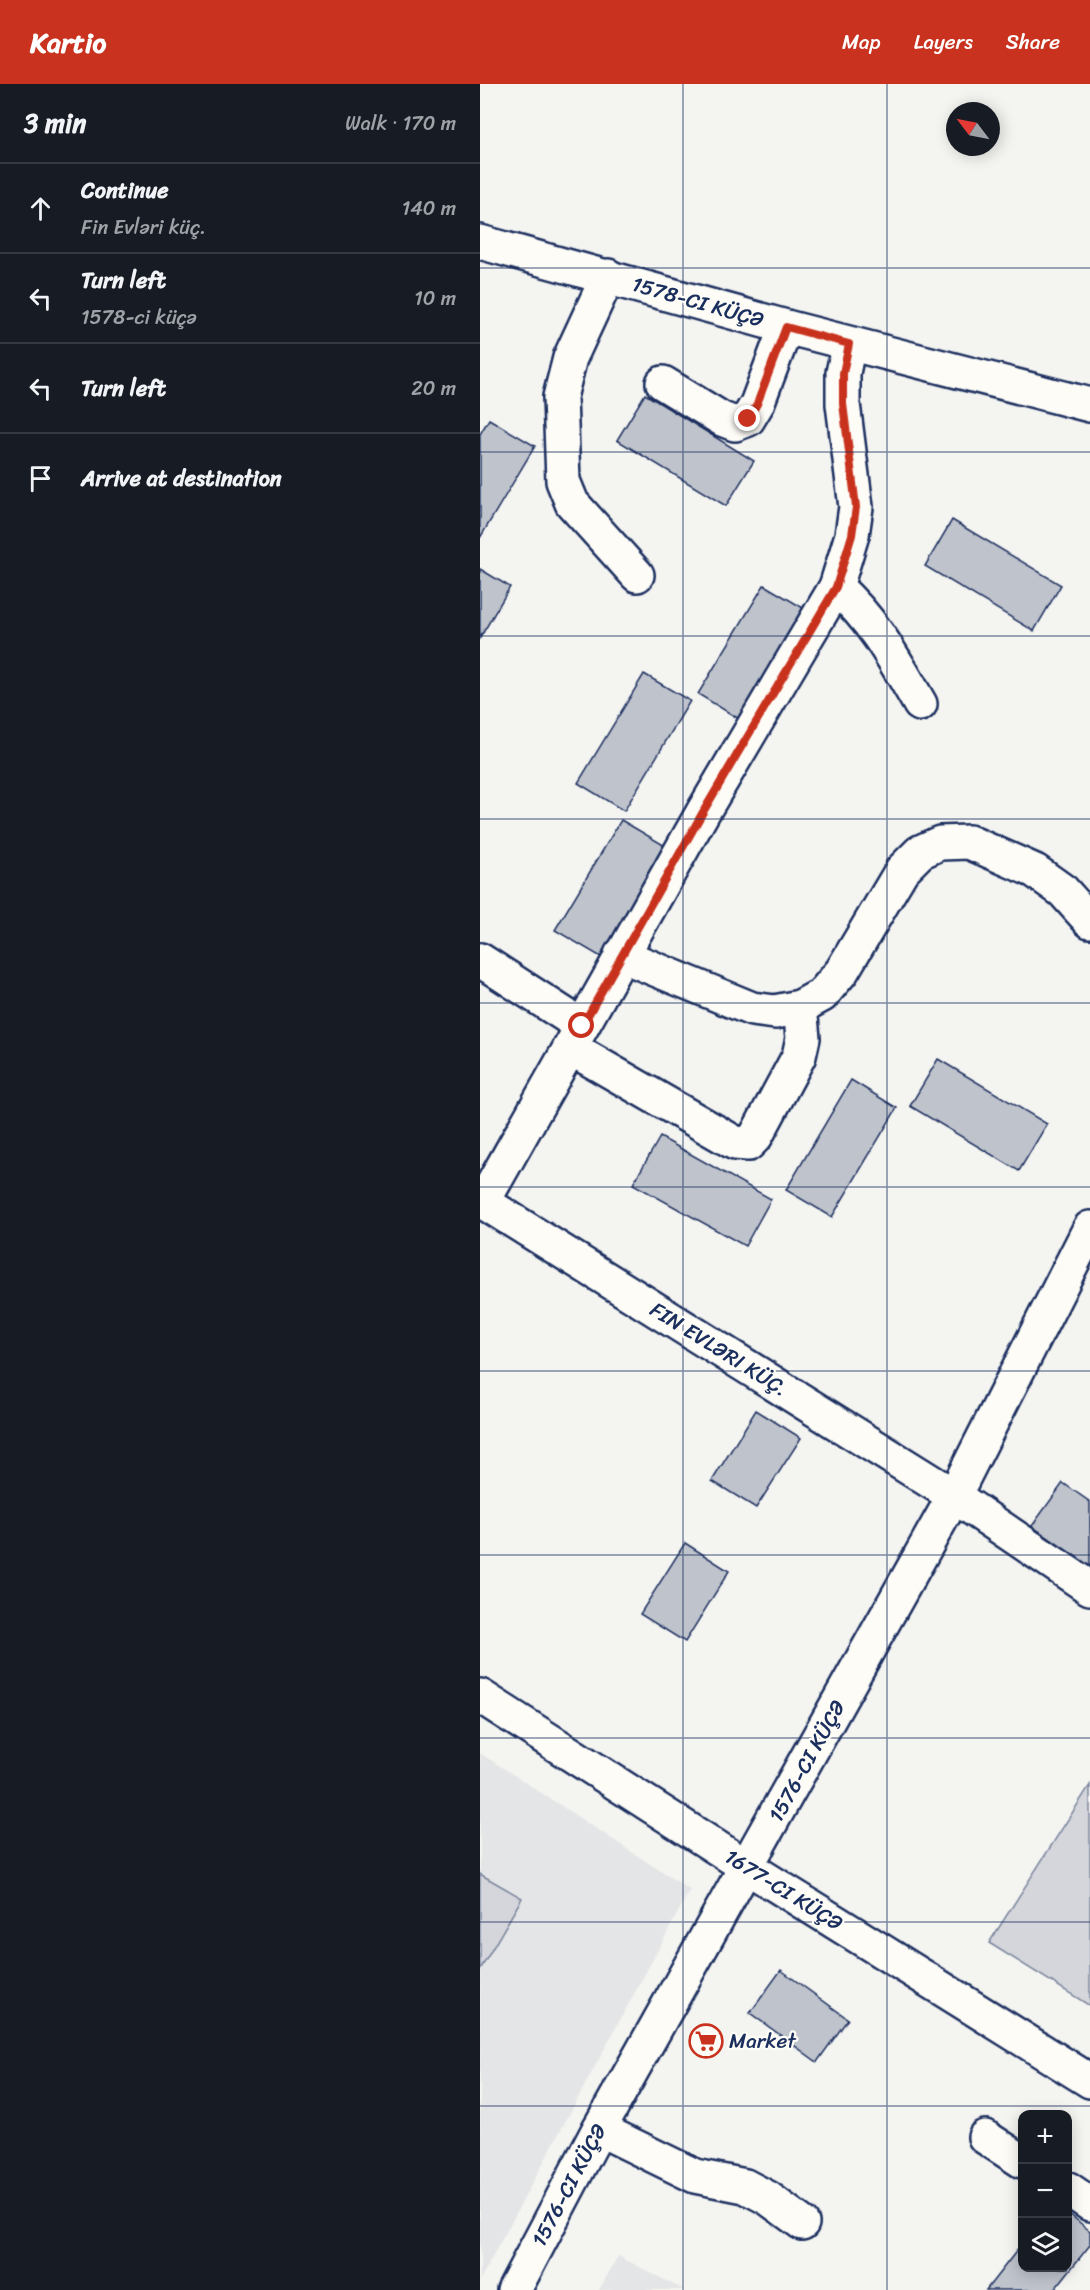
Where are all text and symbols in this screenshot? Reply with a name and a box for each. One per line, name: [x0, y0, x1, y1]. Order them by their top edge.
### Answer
text: Kartio: [30, 18, 106, 67]
text: Map: [842, 23, 881, 61]
text: Layers: [914, 23, 973, 61]
text: Share: [1006, 23, 1060, 61]
text: 3 min: [24, 100, 86, 146]
north arrow: [946, 102, 1000, 156]
text: Walk · 170 m: [345, 106, 456, 141]
text: Continue: [81, 171, 169, 210]
text: 140 m: [402, 191, 456, 226]
icon: ahead: [24, 192, 57, 225]
text: Fin Evləri küç.: [81, 210, 206, 245]
text: Turn left: [81, 261, 166, 300]
street label: 1578-CI KÜÇƏ: [627, 265, 769, 339]
text: 10 m: [414, 281, 456, 316]
icon: left: [24, 282, 57, 315]
text: 1578-ci küçə: [81, 300, 197, 335]
text: Turn left: [81, 369, 166, 408]
text: 20 m: [411, 371, 456, 406]
icon: left: [24, 372, 57, 405]
route end: [734, 405, 760, 431]
text: Arrive at destination: [81, 459, 282, 498]
icon: arrive: [24, 462, 57, 495]
route start: [568, 1012, 594, 1038]
street label: FIN EVLƏRI KÜÇ.: [642, 1291, 796, 1407]
street label: 1576-CI KÜÇƏ: [758, 1693, 856, 1829]
street label: 1677-CI KÜÇƏ: [717, 1838, 851, 1942]
place label: Market: [729, 2022, 797, 2060]
supermarket icon: Market: [688, 2023, 724, 2059]
map controls: [1018, 2110, 1072, 2272]
button: +: [1018, 2110, 1072, 2164]
street label: 1576-CI KÜÇƏ: [520, 2116, 618, 2254]
button: −: [1018, 2164, 1072, 2218]
button: layers: [1018, 2218, 1072, 2272]

